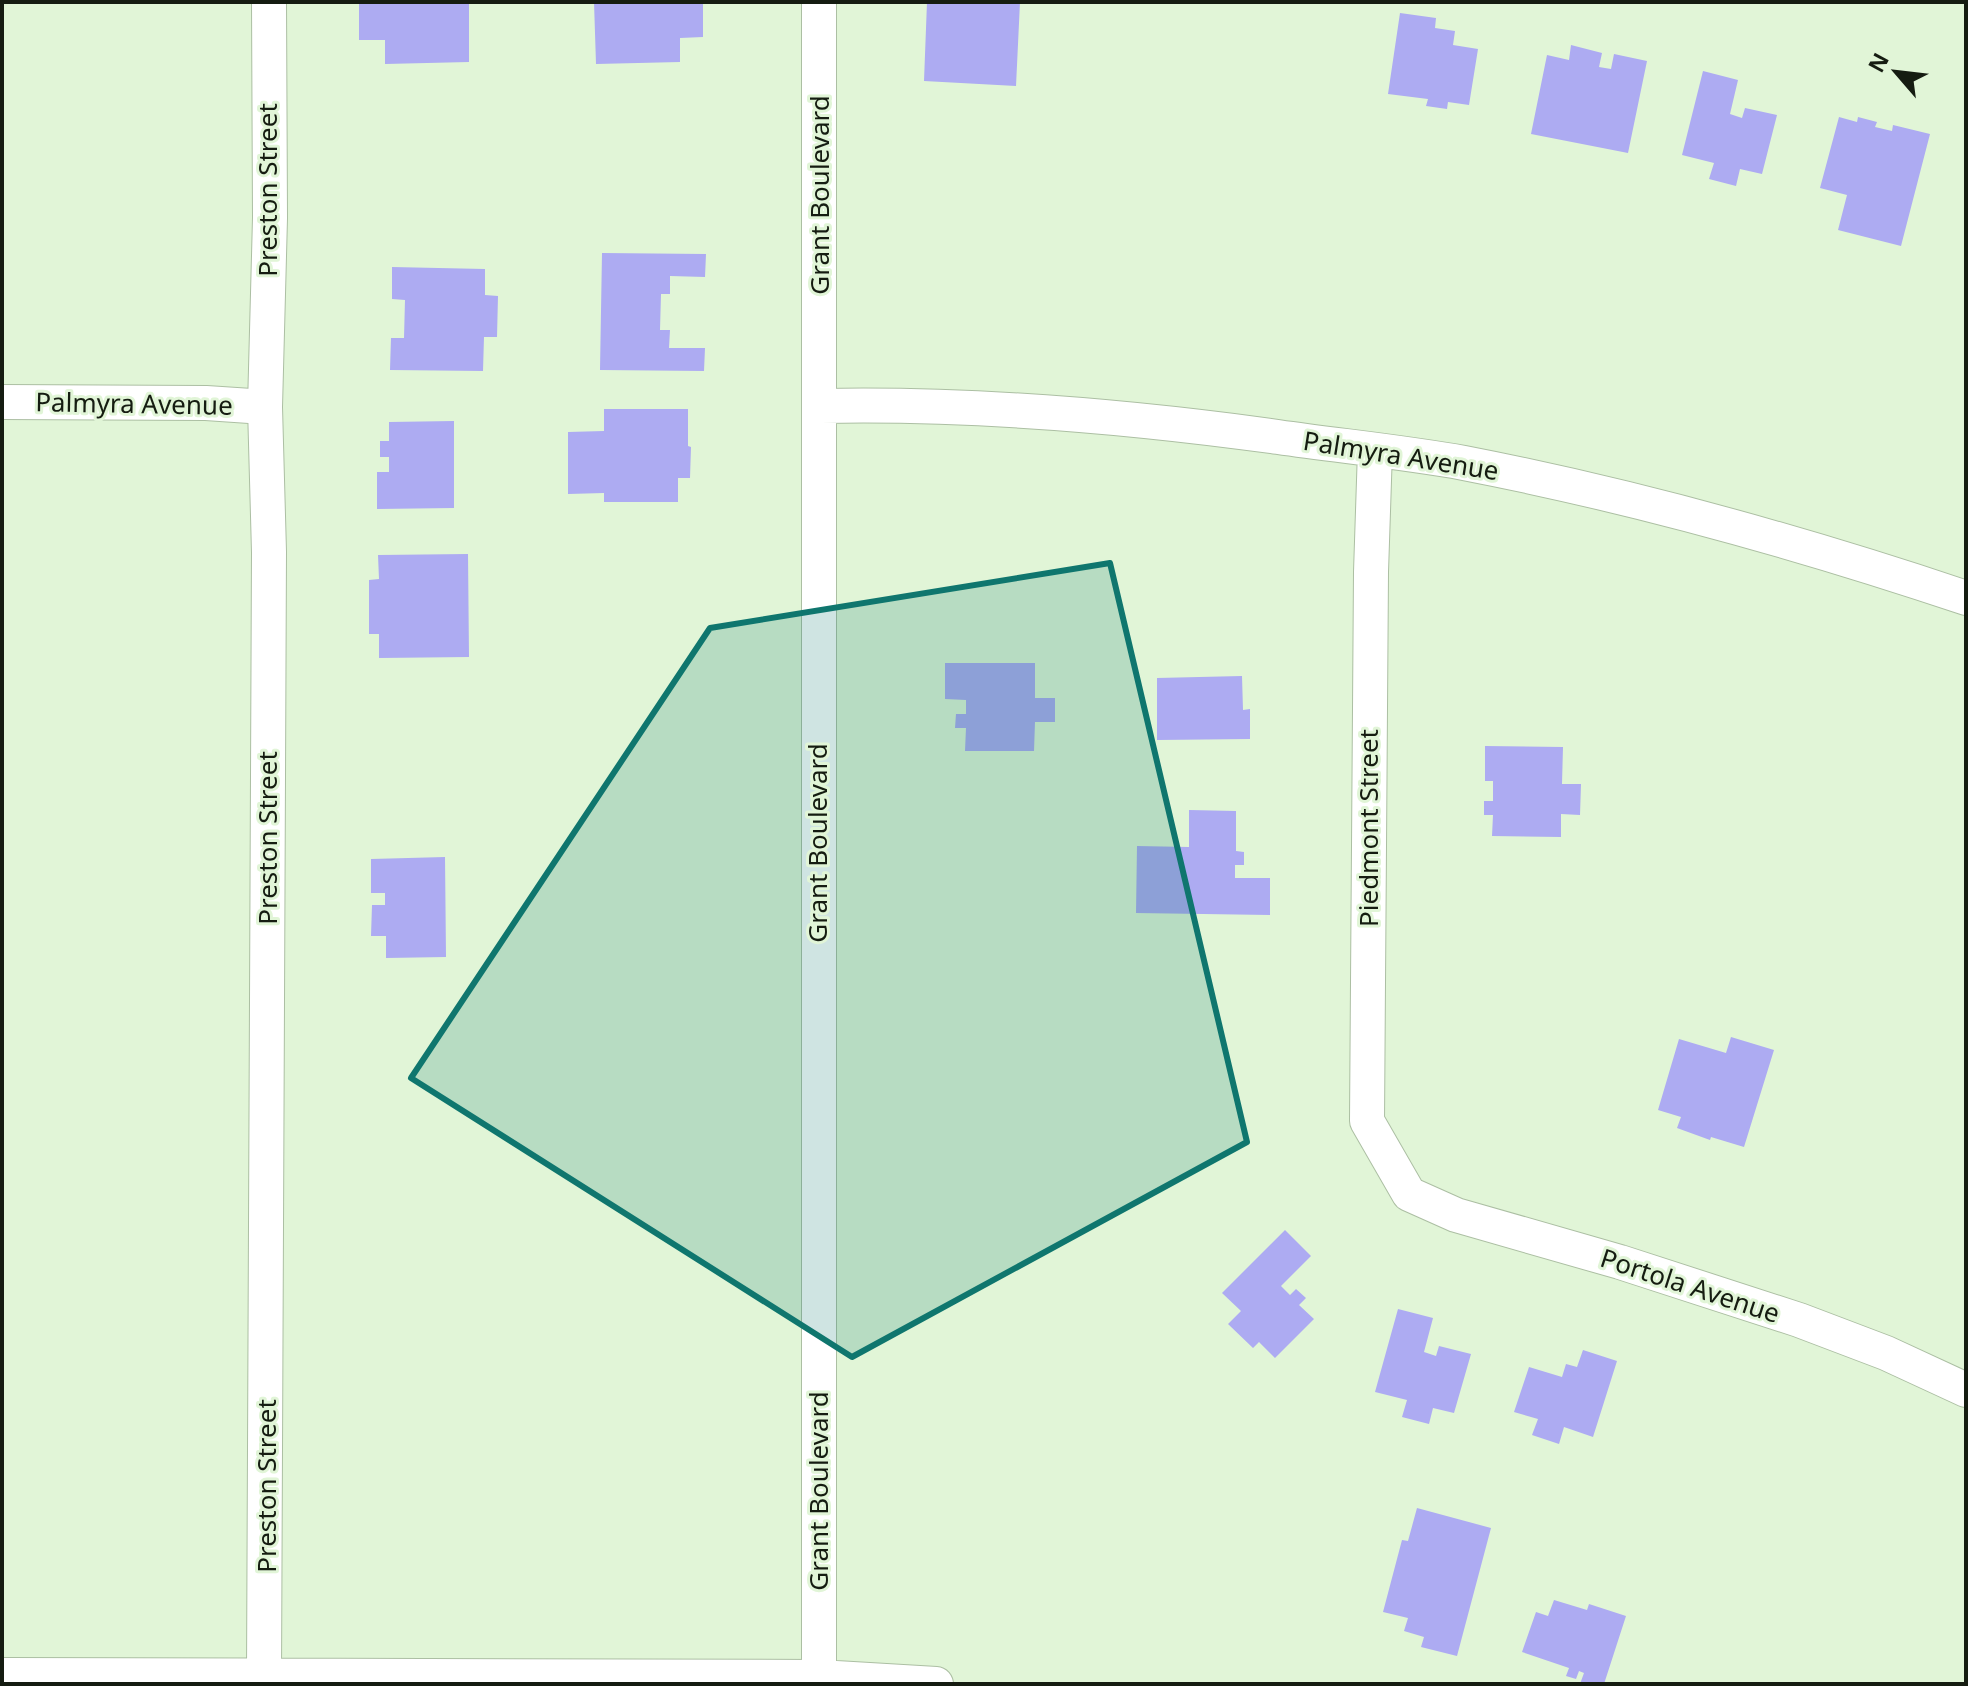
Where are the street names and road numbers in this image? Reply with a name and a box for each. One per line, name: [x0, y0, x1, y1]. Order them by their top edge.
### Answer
street label: Grant Boulevard: [801, 95, 837, 295]
street label: Preston Street: [249, 103, 285, 277]
street label: Palmyra Avenue: [35, 383, 233, 423]
street label: Palmyra Avenue: [1301, 422, 1501, 488]
street label: Piedmont Street: [1350, 729, 1386, 927]
street label: Grant Boulevard: [799, 743, 835, 943]
street label: Preston Street: [249, 751, 285, 925]
street label: Portola Avenue: [1596, 1239, 1785, 1331]
street label: Grant Boulevard: [800, 1391, 836, 1591]
street label: Preston Street: [248, 1399, 284, 1573]

